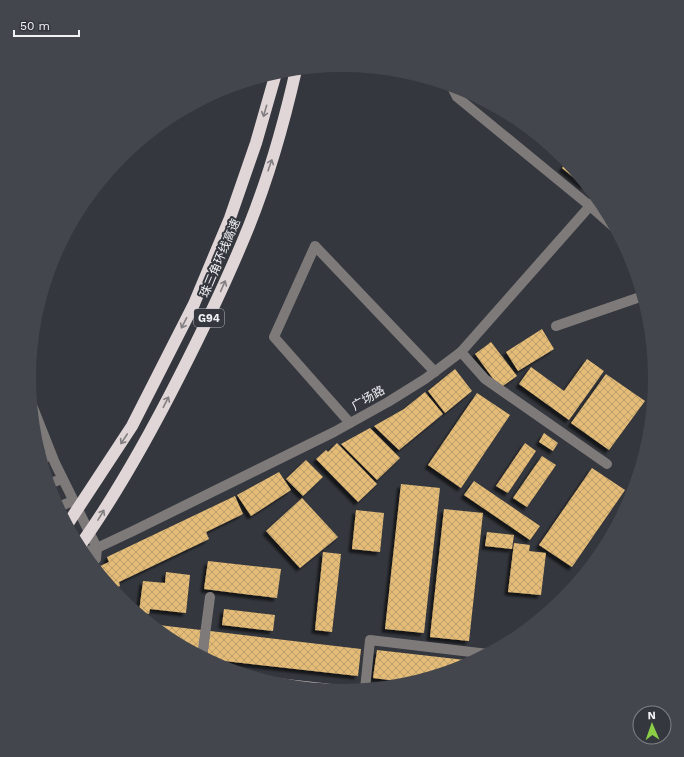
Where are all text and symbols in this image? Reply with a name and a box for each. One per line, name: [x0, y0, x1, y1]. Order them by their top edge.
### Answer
scale bar: [14, 12, 79, 38]
text: 50 m: [20, 19, 50, 33]
one-way arrow: [261, 104, 268, 117]
one-way arrow: [267, 159, 275, 171]
street label: 珠三角环线高速: [197, 217, 243, 299]
one-way arrow: [220, 280, 227, 292]
road number: G94: [194, 309, 224, 327]
one-way arrow: [180, 317, 187, 329]
street label: 广场路: [349, 383, 387, 413]
one-way arrow: [163, 396, 170, 408]
one-way arrow: [120, 433, 128, 444]
one-way arrow: [97, 509, 105, 521]
north arrow: [632, 705, 672, 745]
text: N: [647, 709, 656, 722]

